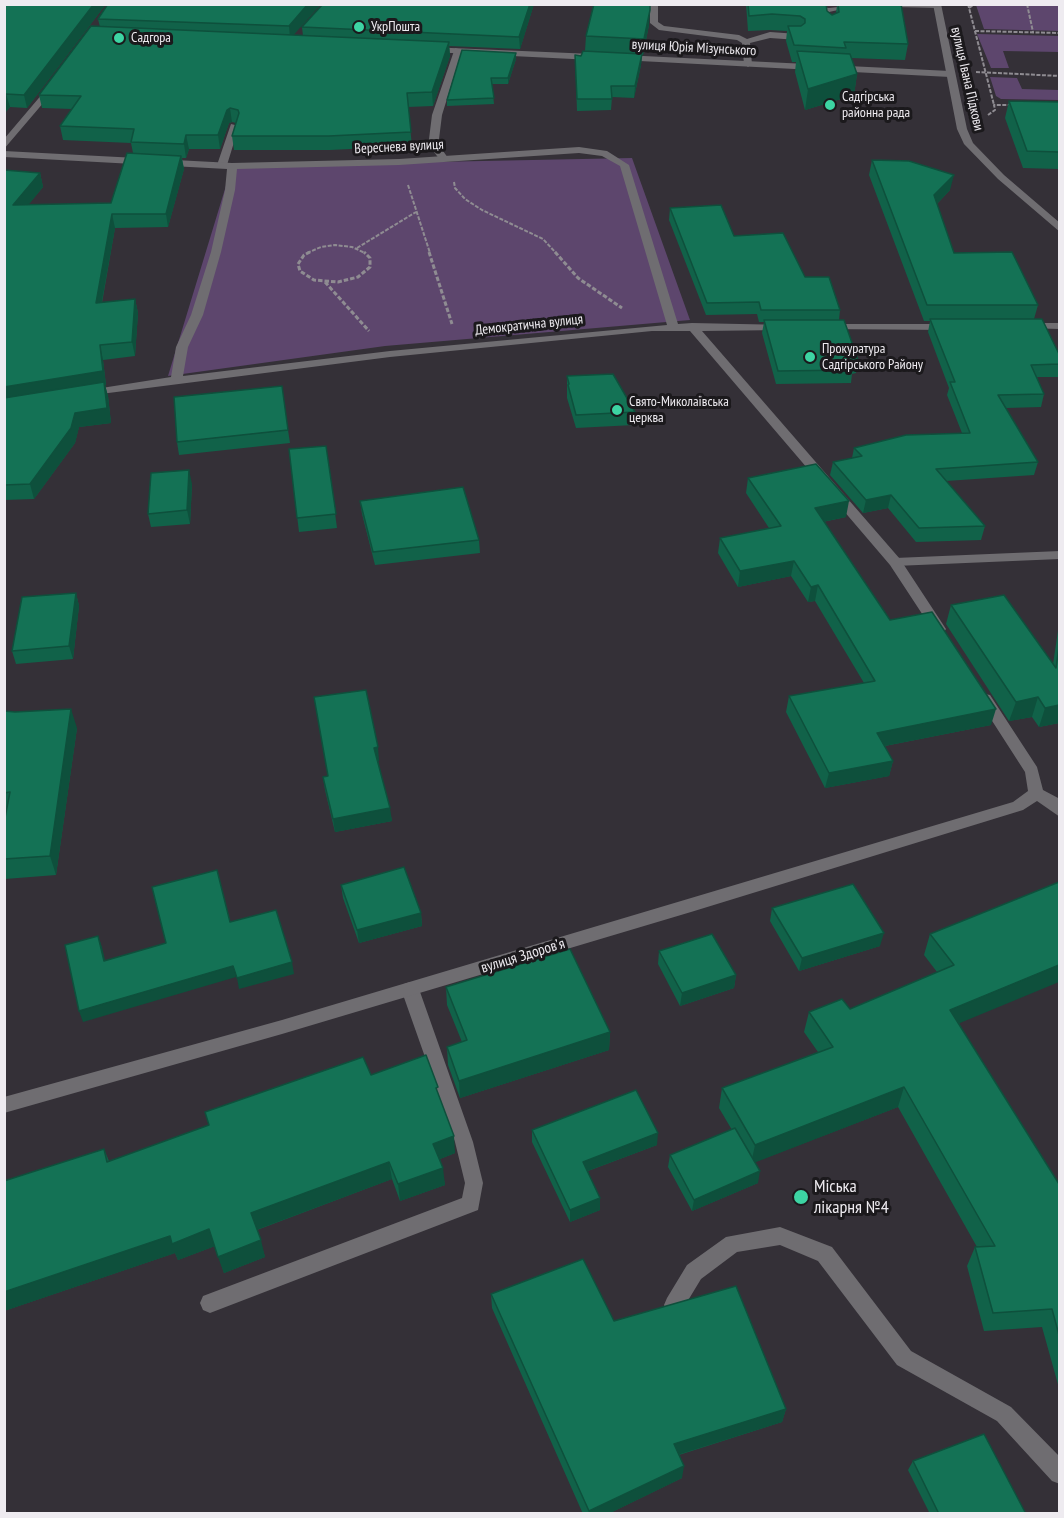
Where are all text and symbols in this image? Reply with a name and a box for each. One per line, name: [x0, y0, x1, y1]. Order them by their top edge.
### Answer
place label: УкрПошта: [371, 19, 420, 35]
marker: УкрПошта: [352, 20, 366, 34]
street label: вулиця Івана Підкови: [947, 25, 987, 133]
place label: Садгора: [131, 30, 171, 46]
marker: Садгора: [112, 31, 126, 45]
street label: вулиця Юрія Мізунського: [631, 36, 757, 60]
place label: Садгірська районна рада: [842, 89, 910, 122]
marker: Садгірська районна рада: [823, 98, 837, 112]
street label: Вереснева вулиця: [354, 136, 444, 158]
street label: Демократична вулиця: [474, 311, 584, 339]
place label: Прокуратура Садгірського Району: [822, 341, 923, 374]
marker: Прокуратура Садгірського Району: [803, 350, 817, 364]
place label: Свято-Миколаївська церква: [629, 394, 729, 426]
marker: Свято-Миколаївська церква: [610, 403, 624, 417]
street label: вулиця Здоровʼя: [479, 935, 567, 977]
place label: Міська лікарня №4: [814, 1176, 889, 1218]
marker: Міська лікарня №4: [792, 1188, 810, 1206]

